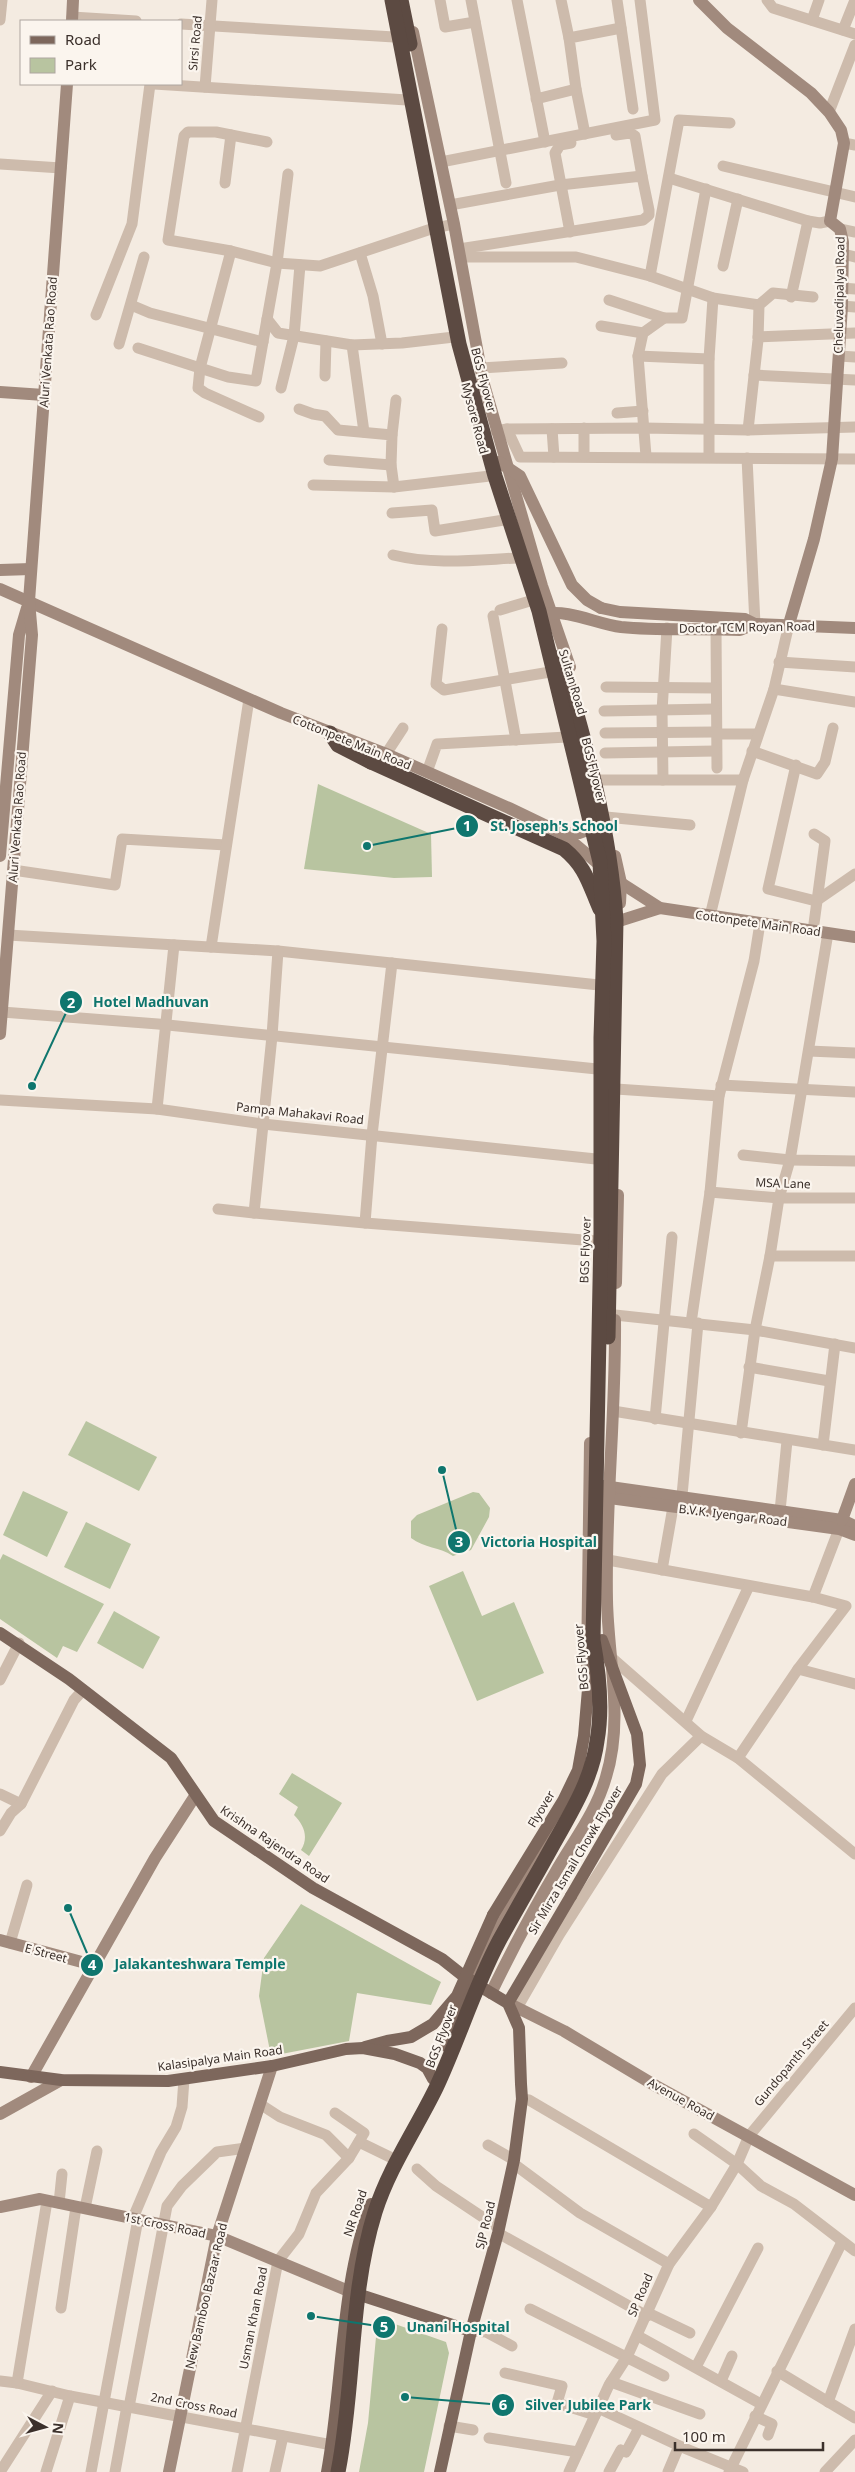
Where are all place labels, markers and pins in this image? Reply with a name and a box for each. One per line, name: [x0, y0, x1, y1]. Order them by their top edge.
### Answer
callout: St. Joseph's School: [455, 811, 627, 840]
callout: Hotel Madhuvan: [58, 988, 219, 1017]
callout: Victoria Hospital: [446, 1528, 607, 1557]
callout: Jalakanteshwara Temple: [80, 1950, 296, 1979]
callout: Unani Hospital: [372, 2313, 520, 2342]
callout: Silver Jubilee Park: [490, 2390, 661, 2419]

